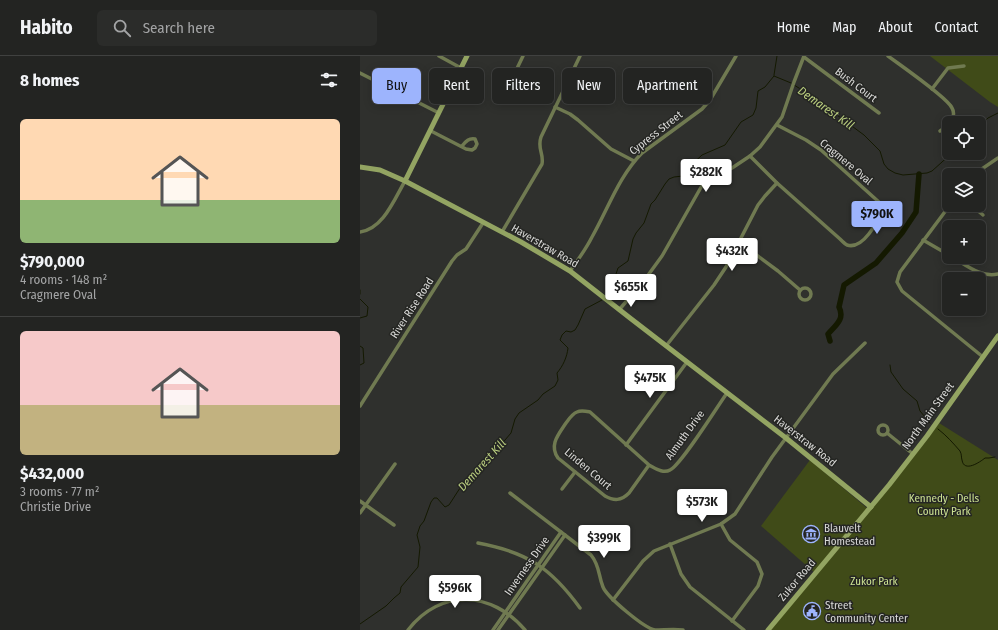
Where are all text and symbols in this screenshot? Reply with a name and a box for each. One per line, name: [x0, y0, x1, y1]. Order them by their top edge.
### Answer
search box: [97, 10, 377, 46]
text: Habito: [20, 16, 73, 39]
icon: search: [111, 17, 133, 39]
text: Search here: [143, 19, 215, 37]
text: Home: [777, 19, 810, 36]
text: Map: [832, 19, 856, 36]
text: About: [878, 19, 913, 36]
text: Contact: [935, 19, 978, 36]
street label: Bush Court: [832, 65, 880, 105]
chip: Buy: [372, 68, 421, 104]
chip: Rent: [429, 68, 484, 104]
chip: Filters: [492, 68, 554, 104]
chip: New: [562, 68, 615, 104]
chip: Apartment: [623, 68, 712, 104]
icon: filters: [318, 69, 340, 91]
text: 8 homes: [20, 70, 80, 91]
water label: Demarest Kill: [795, 84, 857, 132]
street label: Cypress Street: [627, 108, 685, 158]
map controls: [942, 116, 986, 316]
button: locate: [942, 116, 986, 160]
street label: Cragmere Oval: [817, 136, 875, 188]
icon: home: [144, 145, 216, 217]
pin: $282K: [678, 159, 734, 193]
text: $282K: [690, 164, 722, 179]
button: layers: [942, 168, 986, 212]
pin: $790K: [849, 201, 905, 235]
text: $790K: [860, 206, 894, 221]
button: +: [942, 220, 986, 264]
street label: Haverstraw Road: [509, 221, 581, 271]
pin: $432K: [704, 238, 760, 272]
text: $432K: [716, 243, 748, 258]
text: $790,000: [20, 251, 85, 272]
text: 4 rooms · 148 m²: [20, 272, 107, 287]
button: −: [942, 272, 986, 316]
pin: $655K: [603, 274, 659, 308]
street label: River Rise Road: [388, 275, 436, 341]
text: $655K: [614, 279, 648, 294]
text: Cragmere Oval: [20, 287, 96, 302]
icon: home: [144, 357, 216, 429]
pin: $475K: [622, 365, 678, 399]
text: $475K: [634, 370, 666, 385]
street label: North Main Street: [899, 380, 957, 452]
street label: Almuth Drive: [663, 408, 707, 462]
street label: Haverstraw Road: [771, 413, 839, 469]
water label: Demarest Kill: [455, 436, 509, 494]
street label: Linden Court: [562, 446, 615, 493]
text: $432,000: [20, 463, 84, 484]
text: 3 rooms · 77 m²: [20, 484, 99, 499]
pin: $573K: [674, 489, 730, 523]
park label: Kennedy - Dells County Park: [909, 492, 980, 518]
text: $573K: [686, 494, 718, 509]
text: Christie Drive: [20, 499, 91, 514]
place label: Blauvelt Homestead: [824, 522, 875, 548]
museum icon: Blauvelt Homestead: [801, 524, 821, 544]
pin: $399K: [576, 525, 632, 559]
text: $399K: [587, 530, 621, 545]
street label: Inverness Drive: [502, 534, 552, 598]
street label: Zukor Road: [776, 556, 818, 604]
pin: $596K: [427, 575, 483, 609]
park label: Zukor Park: [850, 575, 899, 588]
text: $596K: [438, 580, 472, 595]
place label: Street Community Center: [825, 599, 908, 625]
public building icon: Street Community Center: [802, 601, 822, 621]

